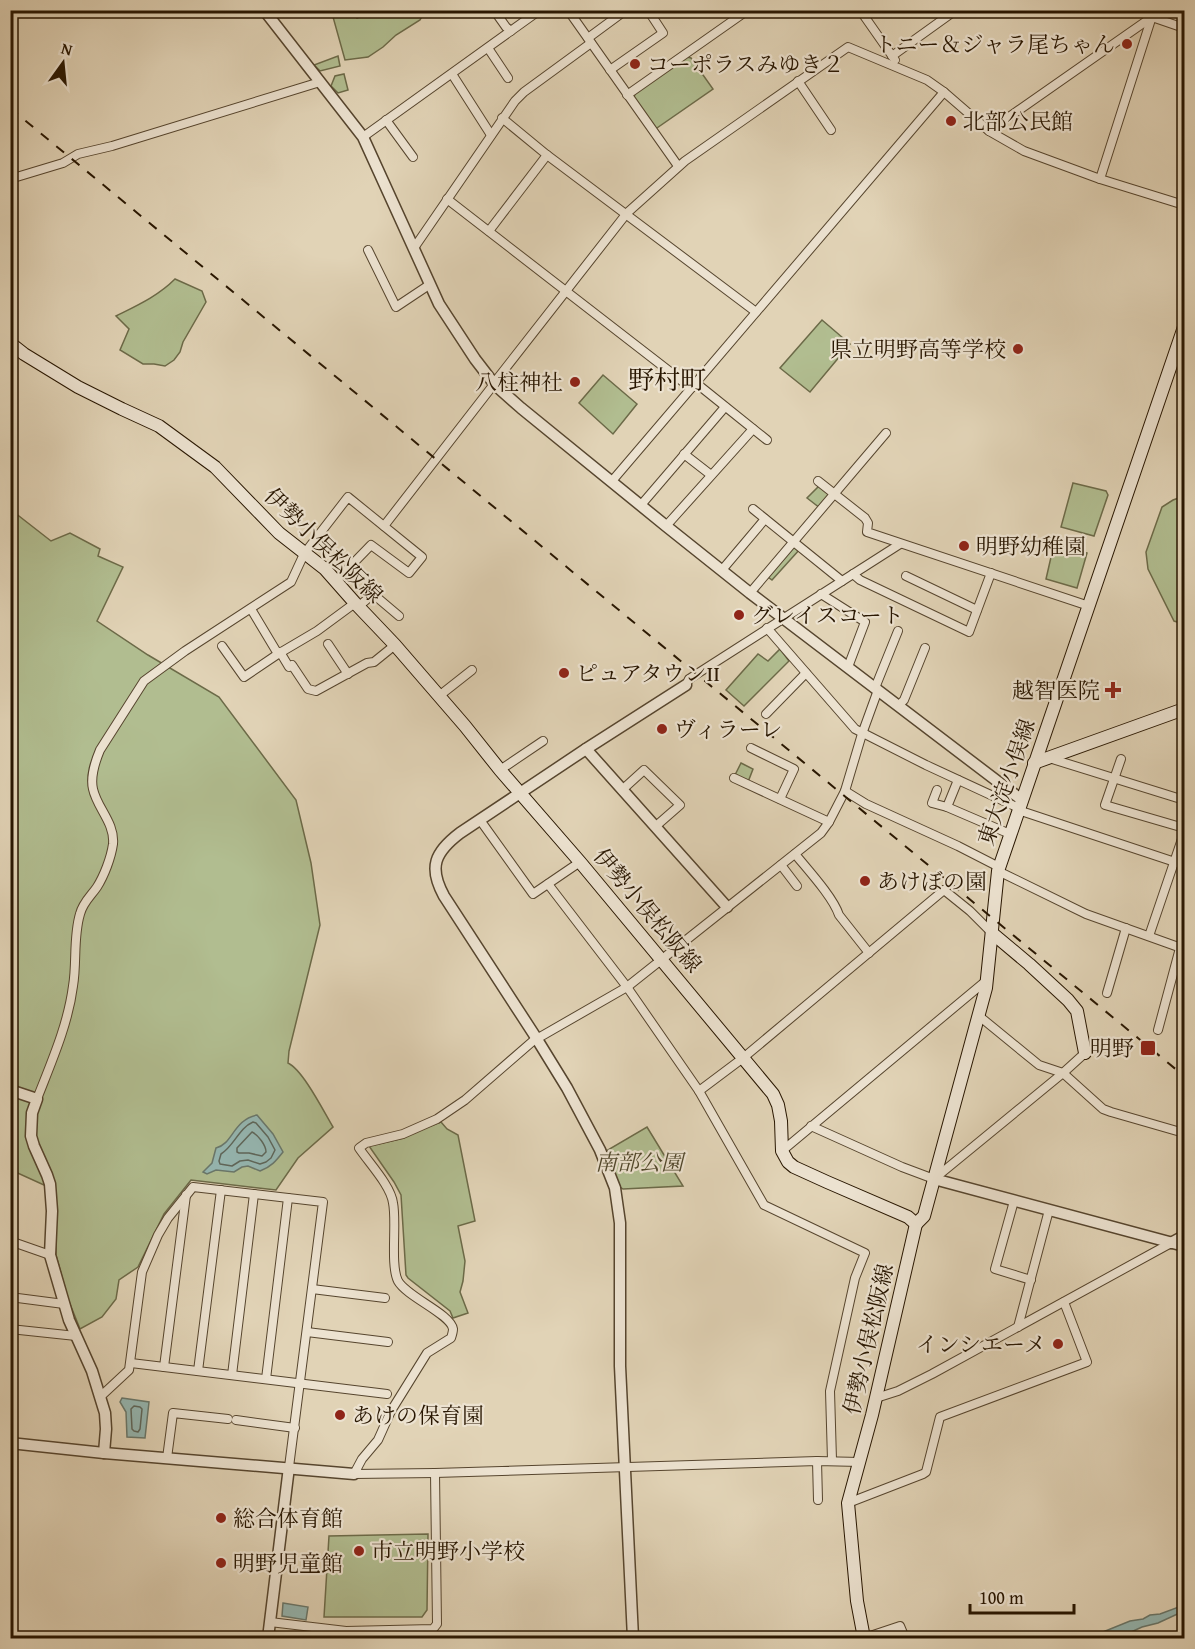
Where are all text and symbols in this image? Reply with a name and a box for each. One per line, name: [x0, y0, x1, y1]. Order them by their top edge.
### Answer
place label: トニー＆ジャラ尾ちゃん: [874, 28, 1115, 60]
north arrow: [33, 33, 93, 93]
text: N: [59, 36, 75, 62]
marker: トニー＆ジャラ尾ちゃん: [1120, 37, 1134, 51]
place label: コーポラスみゆき２: [647, 48, 844, 80]
marker: コーポラスみゆき２: [628, 57, 642, 71]
place label: 北部公民館: [963, 105, 1073, 137]
marker: 北部公民館: [944, 114, 958, 128]
place label: 県立明野高等学校: [830, 333, 1006, 365]
marker: 県立明野高等学校: [1011, 342, 1025, 356]
district label: 野村町: [628, 360, 706, 399]
place label: 八柱神社: [475, 366, 563, 398]
marker: 八柱神社: [568, 375, 582, 389]
street label: 伊勢小俣松阪線: [257, 480, 391, 610]
place label: 明野幼稚園: [976, 530, 1086, 562]
marker: 明野幼稚園: [957, 539, 971, 553]
place label: グレイスコート: [751, 599, 904, 631]
marker: グレイスコート: [732, 608, 746, 622]
place label: ピュアタウンⅡ: [576, 657, 720, 689]
marker: ピュアタウンⅡ: [557, 666, 571, 680]
place label: 越智医院: [1012, 674, 1100, 706]
marker: 越智医院: [1104, 681, 1122, 699]
place label: ヴィラーレ: [674, 713, 782, 745]
street label: 東大淀小俣線: [969, 714, 1043, 850]
marker: ヴィラーレ: [655, 722, 669, 736]
street label: 伊勢小俣松阪線: [586, 841, 710, 979]
place label: あけぼの園: [877, 865, 987, 897]
marker: あけぼの園: [858, 874, 872, 888]
place label: 明野: [1090, 1032, 1134, 1064]
marker: 明野: [1139, 1039, 1157, 1057]
park label: 南部公園: [595, 1146, 686, 1178]
street label: 伊勢小俣松阪線: [835, 1260, 901, 1418]
place label: インシエーメ: [916, 1328, 1046, 1360]
marker: インシエーメ: [1051, 1337, 1065, 1351]
place label: あけの保育園: [352, 1399, 484, 1431]
marker: あけの保育園: [333, 1408, 347, 1422]
place label: 総合体育館: [233, 1502, 343, 1534]
marker: 総合体育館: [214, 1511, 228, 1525]
place label: 市立明野小学校: [371, 1535, 525, 1567]
marker: 市立明野小学校: [352, 1544, 366, 1558]
place label: 明野児童館: [233, 1547, 343, 1579]
marker: 明野児童館: [214, 1556, 228, 1570]
scale bar: [970, 1577, 1074, 1615]
text: 100 m: [979, 1584, 1024, 1611]

